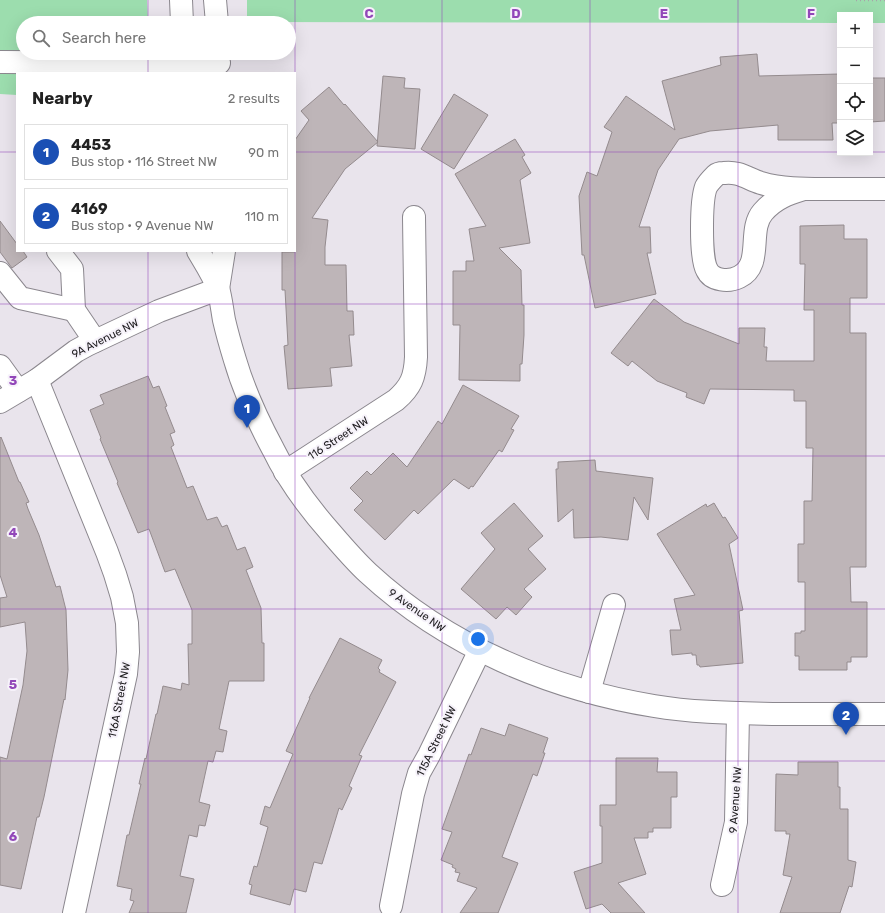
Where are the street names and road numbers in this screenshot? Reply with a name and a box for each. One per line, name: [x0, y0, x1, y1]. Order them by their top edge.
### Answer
street label: 9A Avenue NW: [70, 316, 141, 361]
street label: 116 Street NW: [306, 414, 371, 463]
street label: 9 Avenue NW: [386, 586, 448, 635]
street label: 116A Street NW: [106, 661, 133, 739]
street label: 115A Street NW: [414, 704, 459, 779]
street label: 9 Avenue NW: [727, 766, 744, 834]

